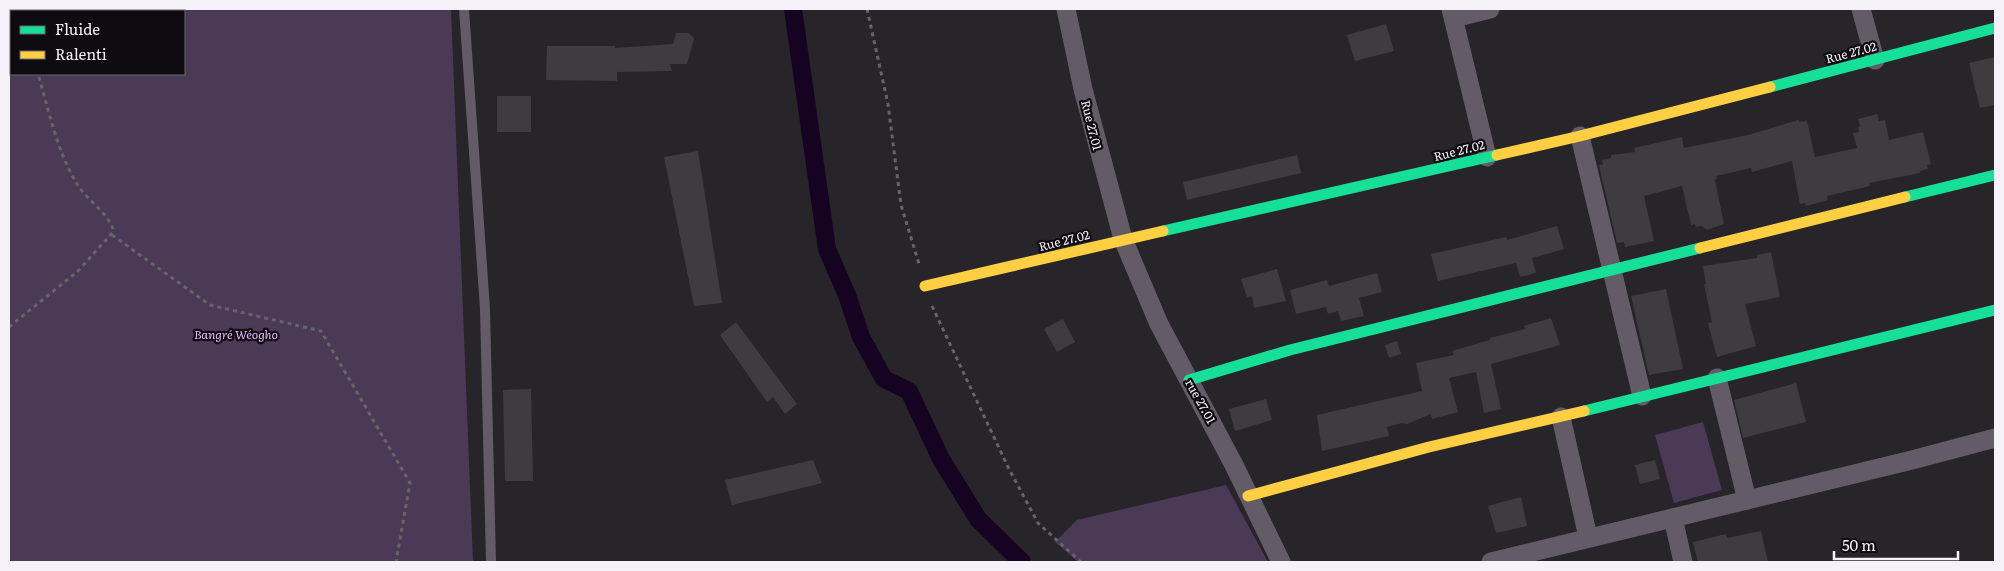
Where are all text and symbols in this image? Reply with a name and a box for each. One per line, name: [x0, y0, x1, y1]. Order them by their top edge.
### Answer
legend: [10, 10, 185, 75]
text: Fluide: [55, 17, 100, 40]
street label: Rue 27.02: [1823, 37, 1879, 67]
text: Ralenti: [55, 42, 107, 65]
street label: Rue 27.01: [1077, 98, 1107, 152]
street label: Rue 27.02: [1432, 135, 1486, 165]
street label: Rue 27.02: [1037, 225, 1091, 255]
park label: Bangré Wéogho: [194, 325, 278, 343]
street label: rue 27.01: [1181, 375, 1221, 427]
scale bar: [1834, 528, 1958, 560]
text: 50 m: [1842, 533, 1876, 556]

